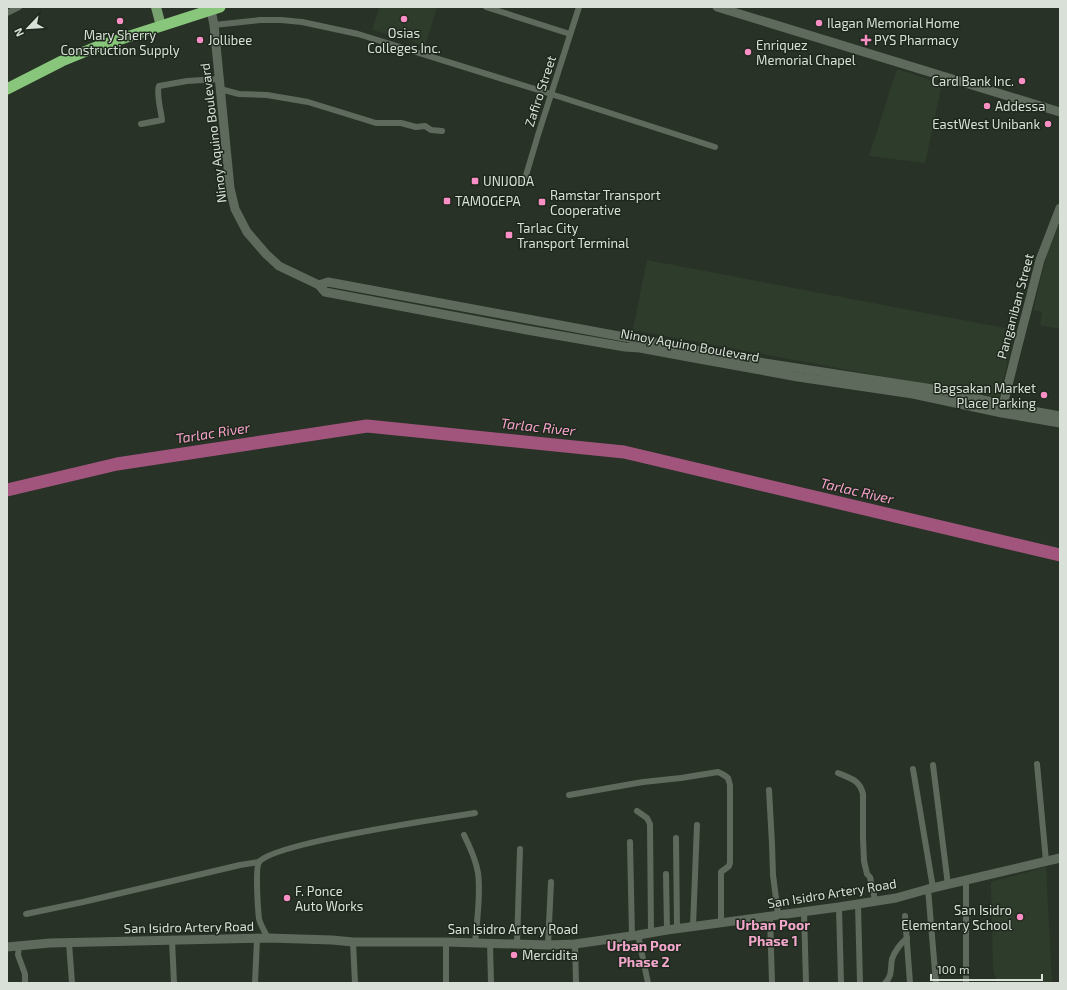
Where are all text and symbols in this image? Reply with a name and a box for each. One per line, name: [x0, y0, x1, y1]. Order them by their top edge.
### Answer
north arrow: [8, 8, 48, 48]
marker: Osias Colleges Inc.: [399, 14, 409, 24]
place label: Ilagan Memorial Home: [827, 15, 960, 31]
marker: Mary Sherry Construction Supply: [115, 16, 125, 26]
marker: Ilagan Memorial Home: [814, 18, 824, 28]
place label: Osias Colleges Inc.: [367, 25, 441, 56]
text: N: [11, 26, 26, 39]
place label: Mary Sherry Construction Supply: [60, 27, 180, 58]
place label: Jollibee: [208, 32, 252, 48]
place label: PYS Pharmacy: [874, 32, 959, 48]
marker: Jollibee: [195, 35, 205, 45]
marker: PYS Pharmacy: [861, 35, 871, 45]
place label: Enriquez Memorial Chapel: [756, 37, 856, 68]
marker: Enriquez Memorial Chapel: [743, 47, 753, 57]
street label: Zafiro Street: [521, 53, 559, 129]
street label: Ninoy Aquino Boulevard: [196, 62, 230, 204]
place label: Card Bank Inc.: [932, 73, 1014, 89]
marker: Card Bank Inc.: [1017, 76, 1027, 86]
place label: Addessa: [995, 98, 1045, 114]
marker: Addessa: [982, 101, 992, 111]
place label: EastWest Unibank: [932, 116, 1040, 132]
marker: EastWest Unibank: [1043, 119, 1053, 129]
place label: UNIJODA: [483, 173, 534, 189]
marker: UNIJODA: [470, 176, 480, 186]
place label: Ramstar Transport Cooperative: [550, 187, 661, 218]
place label: TAMOGEPA: [455, 193, 521, 209]
marker: TAMOGEPA: [442, 196, 452, 206]
marker: Ramstar Transport Cooperative: [537, 197, 547, 207]
place label: Tarlac City Transport Terminal: [517, 220, 629, 251]
marker: Tarlac City Transport Terminal: [504, 230, 514, 240]
street label: Panganiban Street: [993, 251, 1037, 360]
street label: Ninoy Aquino Boulevard: [619, 325, 761, 365]
place label: Bagsakan Market Place Parking: [933, 380, 1036, 411]
marker: Bagsakan Market Place Parking: [1039, 390, 1049, 400]
water label: Tarlac River: [500, 414, 577, 439]
water label: Tarlac River: [175, 418, 252, 447]
water label: Tarlac River: [819, 474, 896, 507]
street label: San Isidro Artery Road: [766, 875, 898, 911]
place label: F. Ponce Auto Works: [295, 883, 363, 914]
marker: F. Ponce Auto Works: [282, 893, 292, 903]
place label: San Isidro Elementary School: [901, 902, 1012, 933]
marker: San Isidro Elementary School: [1015, 912, 1025, 922]
district label: Urban Poor Phase 1: [736, 916, 810, 949]
street label: San Isidro Artery Road: [124, 918, 254, 936]
street label: San Isidro Artery Road: [448, 921, 578, 937]
district label: Urban Poor Phase 2: [607, 937, 681, 970]
place label: Mercidita: [522, 947, 578, 963]
marker: Mercidita: [509, 950, 519, 960]
scale bar: [931, 956, 1042, 982]
text: 100 m: [937, 962, 969, 976]

